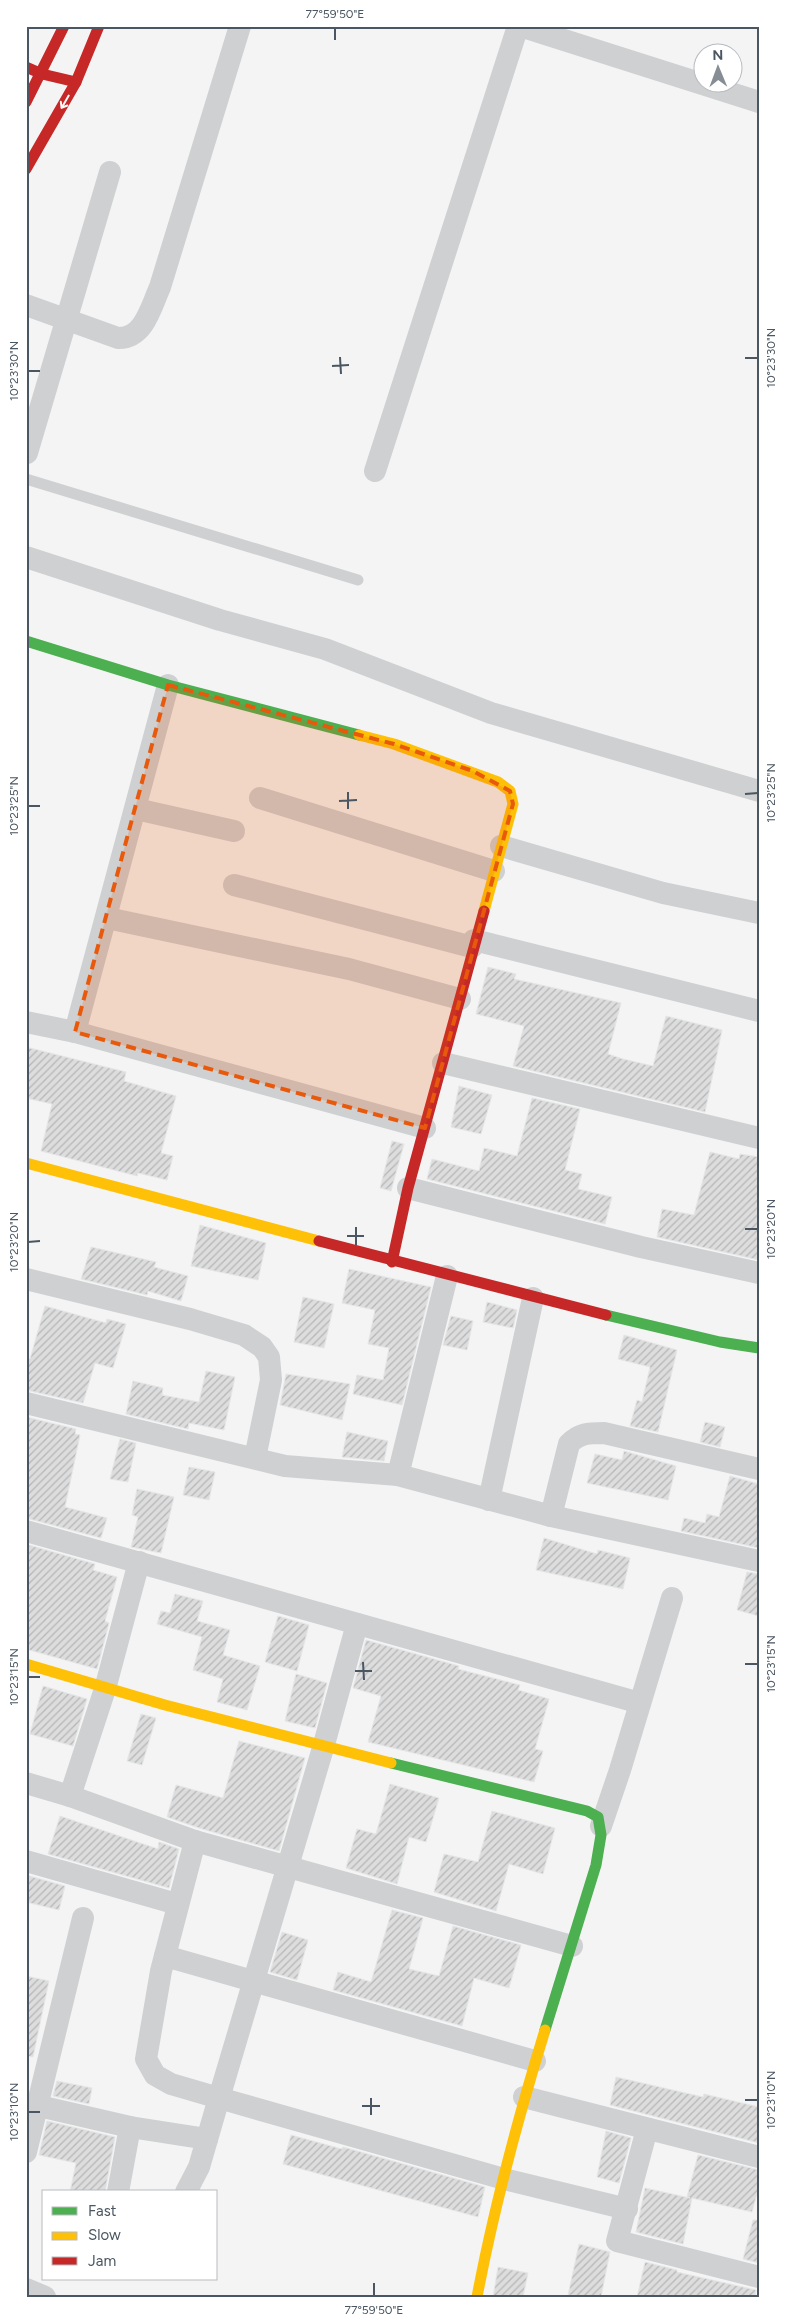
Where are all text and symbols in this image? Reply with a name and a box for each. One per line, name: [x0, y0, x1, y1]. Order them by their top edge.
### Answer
text: 77°59'50"E: [306, 7, 364, 21]
north arrow: [692, 42, 742, 92]
text: N: [712, 47, 723, 64]
one-way arrow: [59, 95, 69, 109]
text: 10°23'30"N: [764, 328, 778, 388]
text: 10°23'30"N: [7, 341, 21, 401]
text: 10°23'25"N: [764, 763, 778, 823]
text: 10°23'25"N: [7, 776, 21, 836]
text: 10°23'20"N: [764, 1199, 778, 1259]
text: 10°23'20"N: [7, 1212, 21, 1272]
text: 10°23'15"N: [764, 1635, 778, 1693]
text: 10°23'15"N: [7, 1648, 21, 1706]
text: 10°23'10"N: [764, 2071, 778, 2129]
text: 10°23'10"N: [7, 2083, 21, 2141]
legend: [42, 2190, 218, 2280]
text: Fast: [88, 2202, 117, 2220]
text: Slow: [88, 2226, 121, 2244]
text: Jam: [88, 2252, 116, 2270]
text: 77°59'50"E: [345, 2303, 403, 2317]

